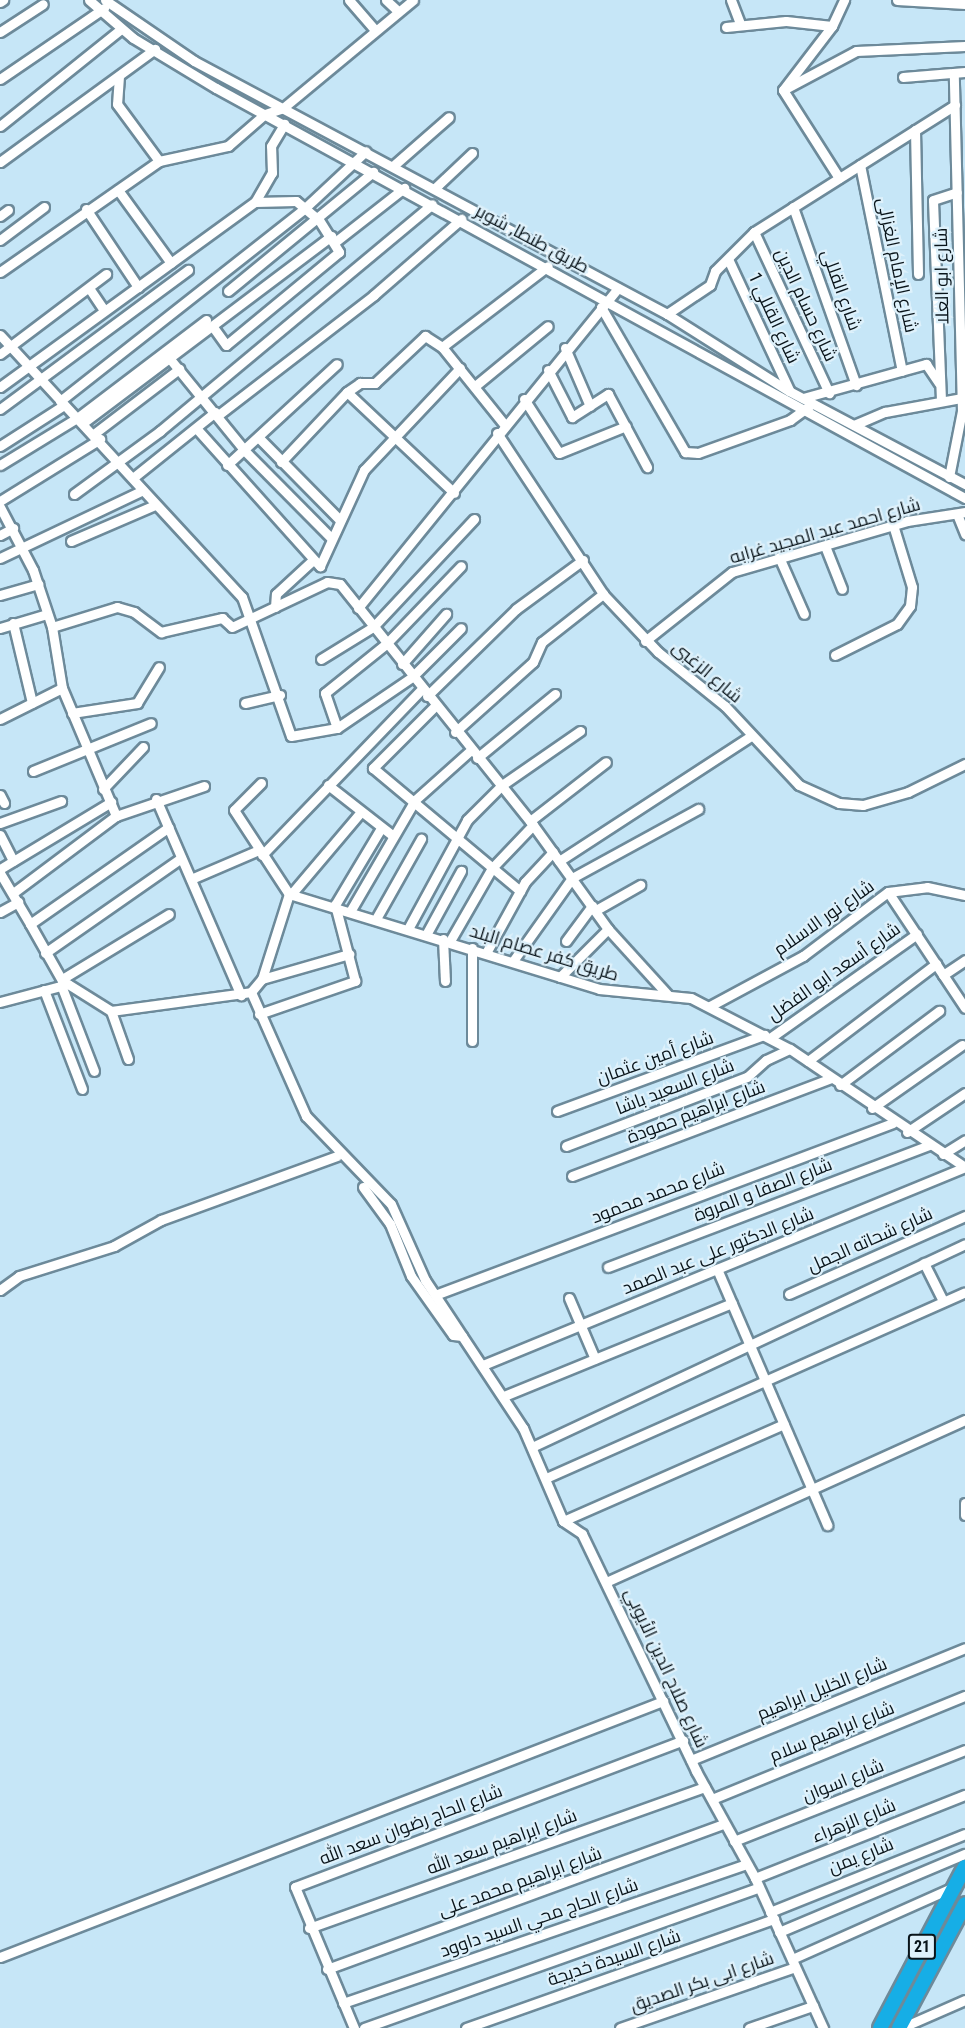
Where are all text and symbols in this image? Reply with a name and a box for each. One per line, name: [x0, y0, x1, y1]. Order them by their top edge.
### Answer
street label: شارع الإمام الغزالى: [872, 195, 922, 335]
street label: طريق طنطا, شوبر: [471, 200, 593, 278]
street label: شارع ابو العلا: [930, 228, 954, 324]
street label: شارع حسام الدين: [770, 245, 842, 365]
street label: شارع القللي: [816, 246, 866, 334]
street label: شارع القللي 1: [744, 269, 804, 367]
street label: شارع احمد عبد المجيد غرابه: [727, 493, 923, 569]
street label: شارع الزغبى: [668, 636, 746, 708]
street label: شارع نور الاسلام: [770, 875, 878, 961]
street label: شارع أسعد ابو الفضل: [763, 918, 905, 1026]
street label: طريق كفر عصام البلد: [467, 920, 621, 986]
street label: شارع أمين عثمان: [594, 1027, 716, 1089]
street label: شارع السعيد باشا: [613, 1055, 737, 1119]
street label: شارع ابراهيم حمودة: [624, 1076, 768, 1148]
street label: شارع الصفا و المروة: [691, 1154, 835, 1226]
street label: شارع محمد محمود: [588, 1158, 728, 1228]
street label: شارع الدكتور على عبد الصمد: [619, 1203, 817, 1299]
street label: شارع شحاته الجمل: [804, 1203, 936, 1277]
street label: شارع صلاح الدين الأيوبي: [620, 1585, 712, 1751]
street label: شارع الخليل ابراهيم: [754, 1653, 890, 1725]
street label: شارع ابراهيم سلام: [766, 1697, 898, 1767]
street label: شارع اسوان: [799, 1755, 887, 1807]
street label: شارع الحاج رضوان سعد الله: [316, 1780, 506, 1870]
street label: شارع الزهراء: [809, 1794, 899, 1848]
street label: شارع ابراهيم سعد الله: [424, 1805, 580, 1879]
street label: شارع يمن: [825, 1833, 897, 1879]
street label: شارع ابراهيم محمد على: [435, 1842, 605, 1922]
street label: شارع الحاج محي السيد داوود: [437, 1874, 641, 1962]
street label: شارع السيدة خديجة: [545, 1925, 683, 1991]
road number: 21: [907, 1934, 937, 1960]
street label: شارع ابى بكر الصديق: [627, 1947, 777, 2017]

